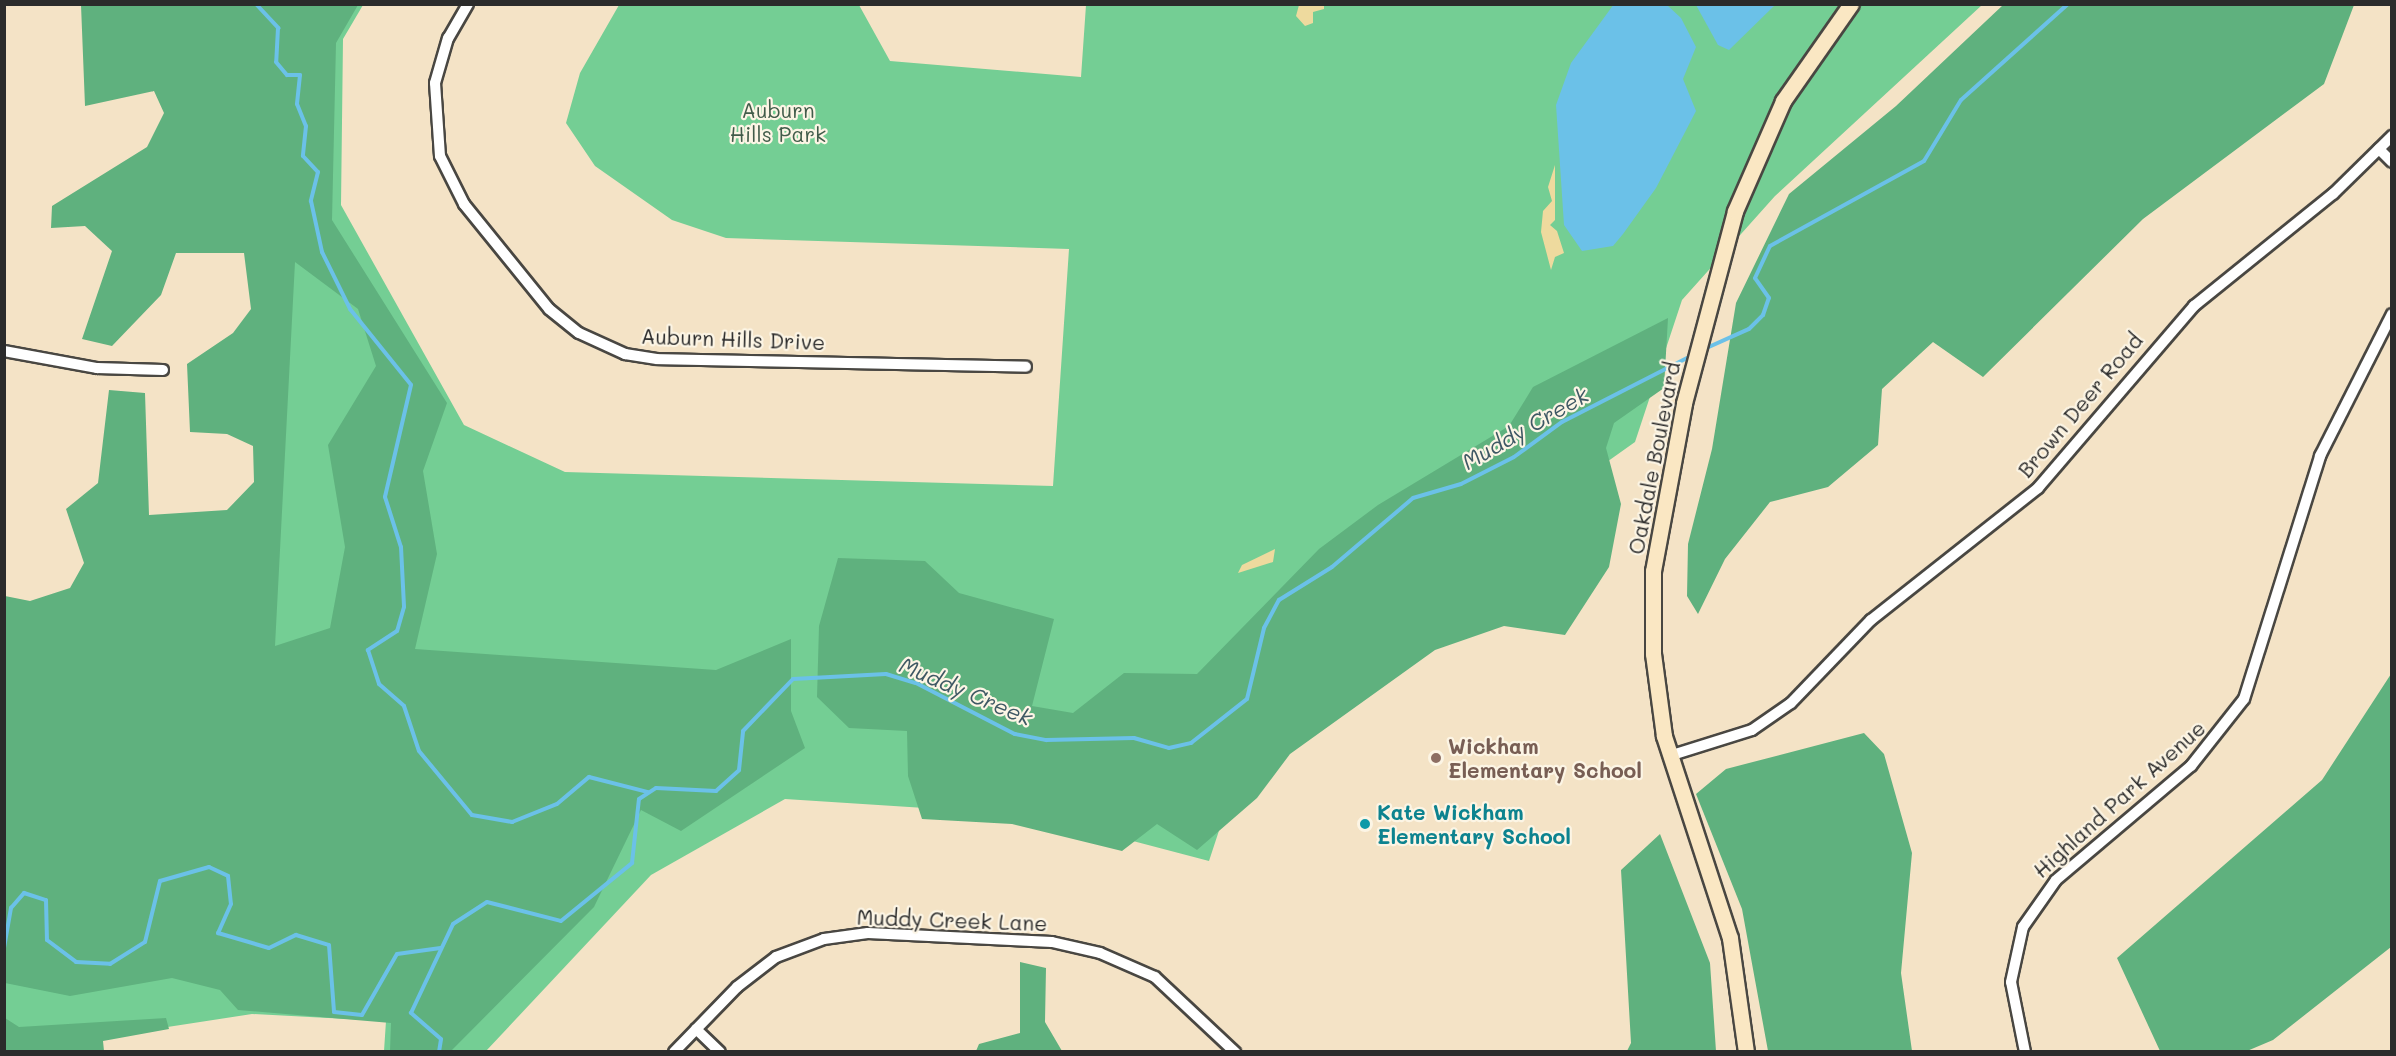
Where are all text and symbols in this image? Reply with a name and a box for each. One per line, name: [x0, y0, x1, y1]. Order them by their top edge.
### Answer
park label: Auburn Hills Park: [730, 97, 826, 147]
street label: Auburn Hills Drive: [641, 323, 825, 355]
street label: Brown Deer Road: [2012, 328, 2148, 482]
street label: Oakdale Boulevard: [1623, 360, 1685, 556]
water label: Muddy Creek: [1457, 381, 1593, 475]
water label: Muddy Creek: [896, 651, 1036, 731]
street label: Highland Park Avenue: [2028, 715, 2210, 883]
place label: Wickham Elementary School: [1448, 733, 1642, 783]
marker: Wickham Elementary School: [1429, 751, 1443, 765]
place label: Kate Wickham Elementary School: [1377, 799, 1571, 849]
marker: Kate Wickham Elementary School: [1358, 817, 1372, 831]
street label: Muddy Creek Lane: [856, 904, 1048, 936]

